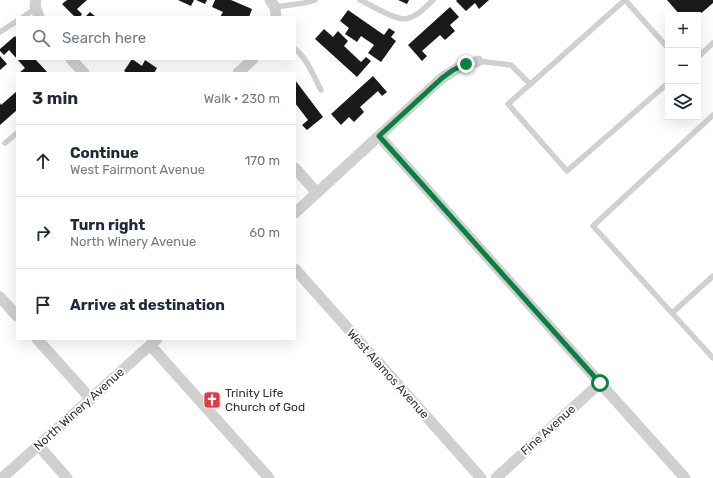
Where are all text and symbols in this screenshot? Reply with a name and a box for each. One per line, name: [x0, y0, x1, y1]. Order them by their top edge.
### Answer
map controls: [665, 12, 701, 120]
button: +: [665, 12, 701, 48]
search box: [16, 16, 296, 60]
icon: search: [30, 27, 52, 49]
text: Search here: [62, 29, 146, 47]
button: −: [665, 48, 701, 84]
route end: [457, 55, 475, 73]
button: layers: [665, 84, 701, 120]
text: 3 min: [32, 88, 78, 108]
text: Walk · 230 m: [204, 91, 280, 106]
text: Continue: [70, 144, 139, 162]
icon: ahead: [32, 150, 54, 172]
text: 170 m: [245, 153, 280, 168]
text: West Fairmont Avenue: [70, 162, 205, 177]
text: Turn right: [70, 216, 145, 234]
icon: right: [32, 222, 54, 244]
text: 60 m: [249, 225, 280, 240]
text: North Winery Avenue: [70, 234, 196, 249]
icon: arrive: [32, 294, 54, 316]
text: Arrive at destination: [70, 296, 225, 314]
street label: West Alamos Avenue: [344, 326, 432, 422]
street label: North Winery Avenue: [31, 365, 127, 453]
route start: [591, 374, 609, 392]
place label: Trinity Life Church of God: [225, 386, 305, 414]
church icon: Trinity Life Church of God: [202, 390, 222, 410]
street label: Fine Avenue: [518, 402, 578, 458]

